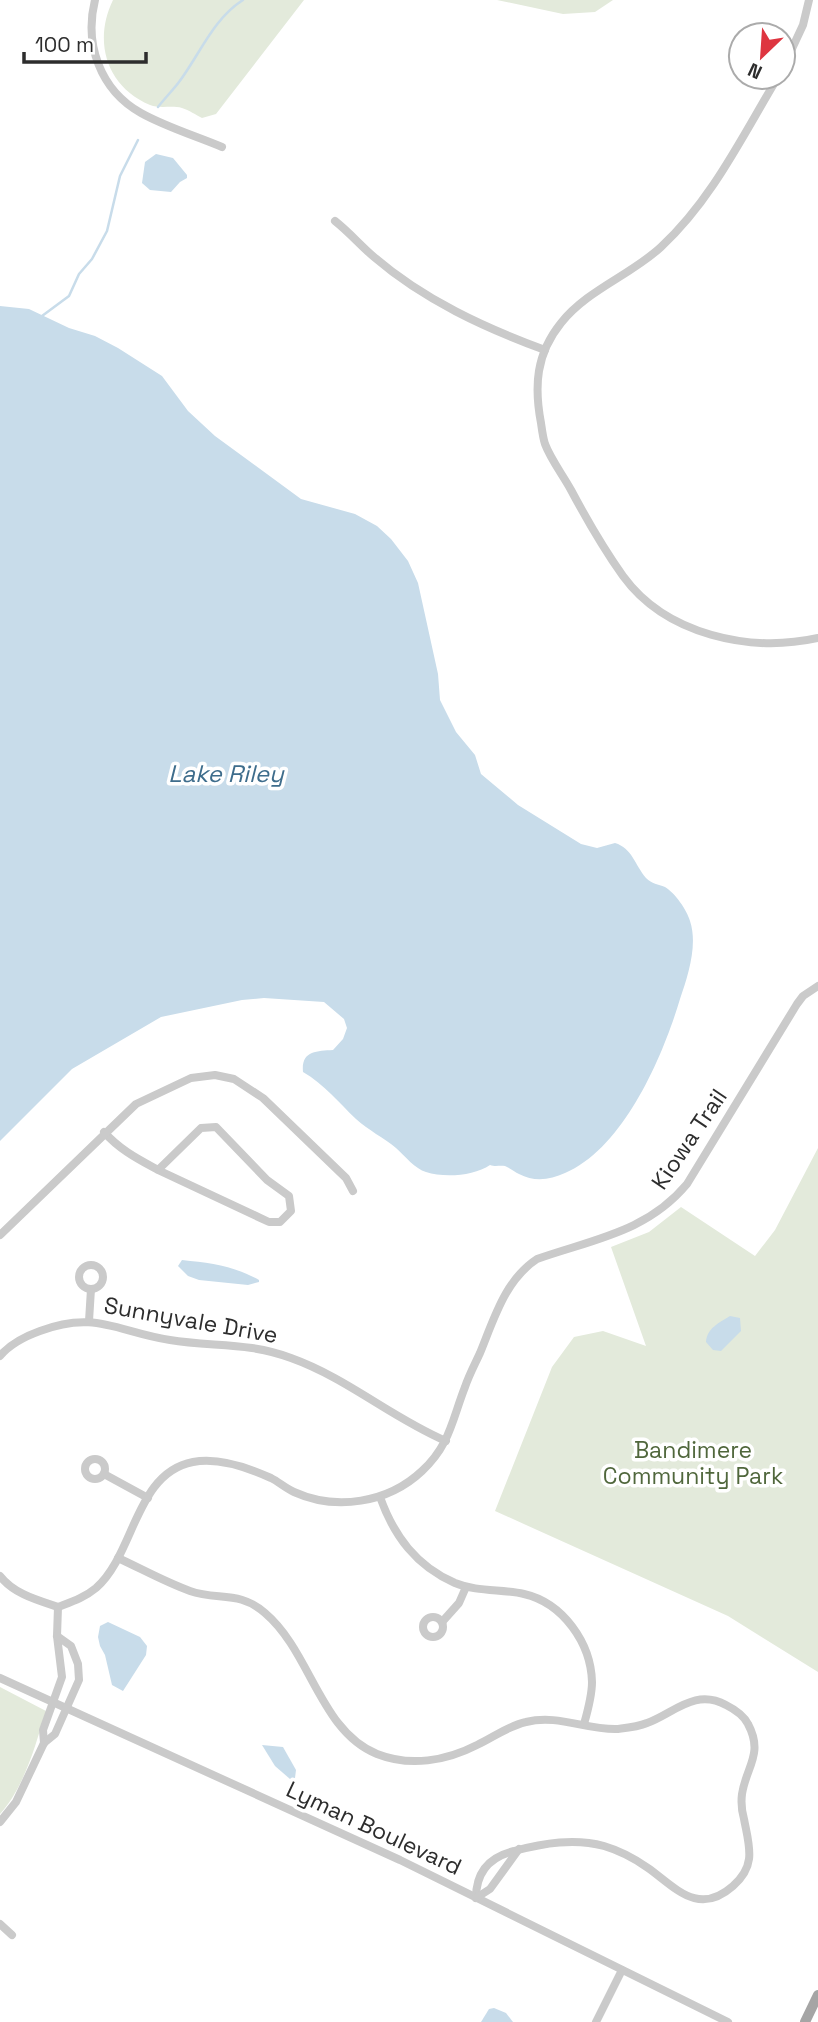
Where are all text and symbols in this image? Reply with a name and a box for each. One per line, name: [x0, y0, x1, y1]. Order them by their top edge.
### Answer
scale bar: [24, 21, 147, 65]
north arrow: [727, 21, 797, 91]
text: 100 m: [35, 31, 94, 58]
text: N: [744, 57, 766, 85]
water label: Lake Riley: [168, 758, 285, 789]
street label: Kiowa Trail: [644, 1083, 734, 1195]
street label: Sunnyvale Drive: [102, 1290, 280, 1350]
park label: Bandimere Community Park: [603, 1435, 783, 1491]
street label: Lyman Boulevard: [281, 1774, 467, 1882]

